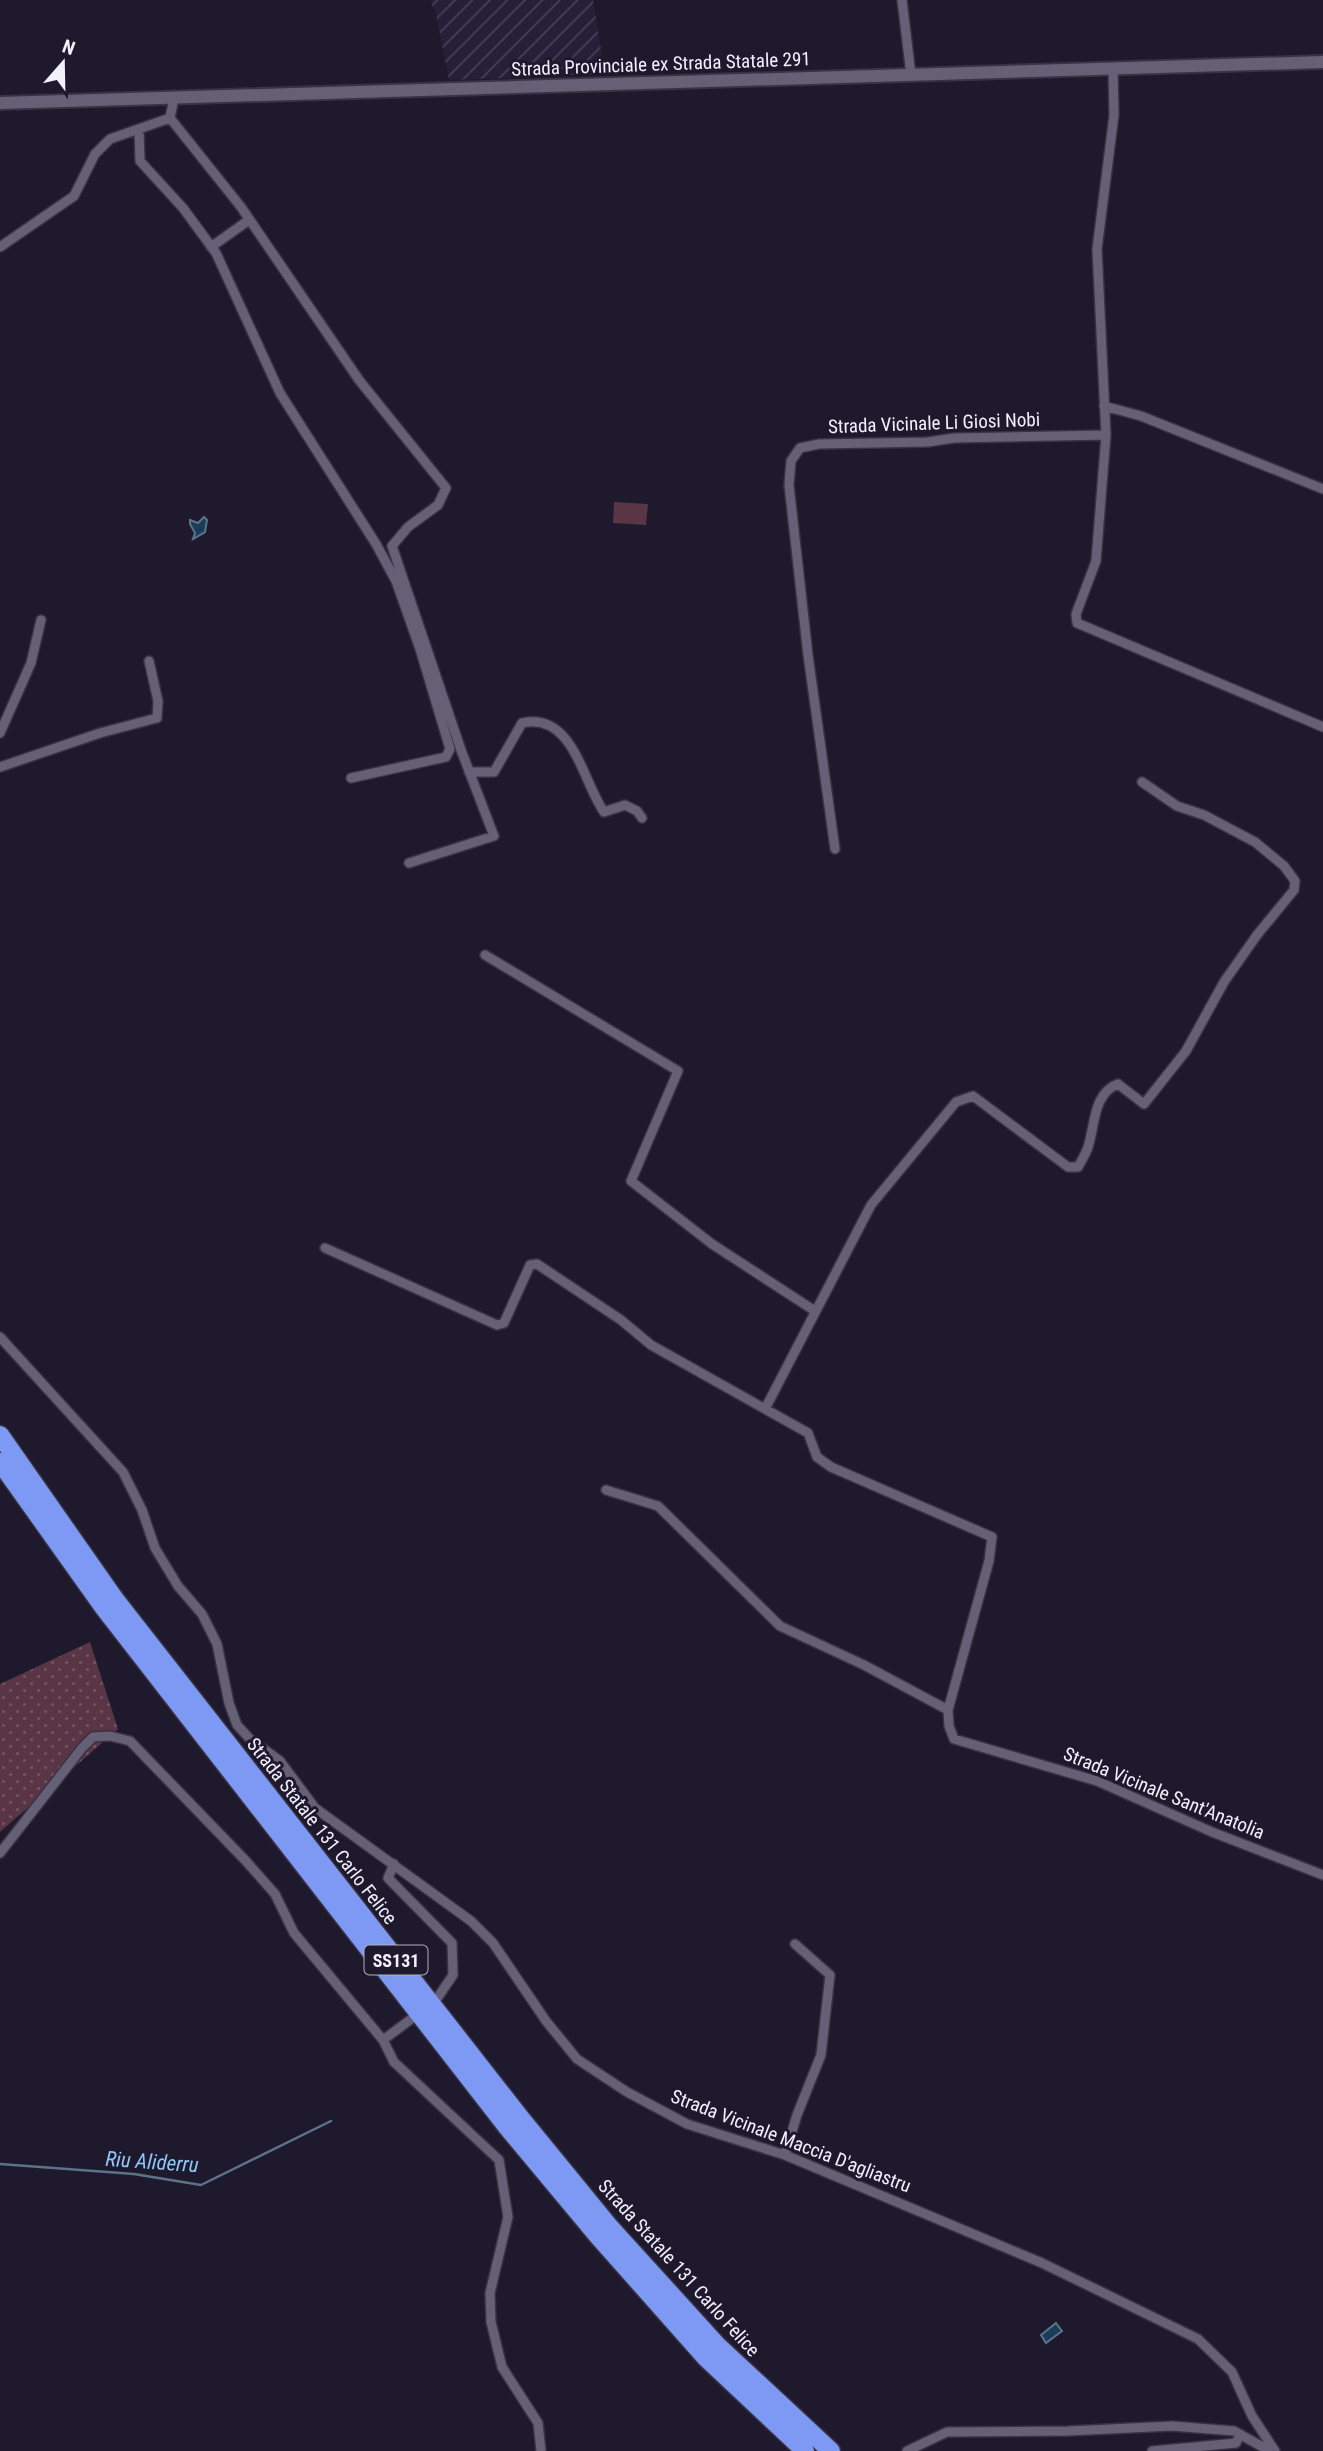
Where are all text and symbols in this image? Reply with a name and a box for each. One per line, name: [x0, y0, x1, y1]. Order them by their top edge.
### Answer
north arrow: [28, 28, 98, 98]
text: N: [59, 35, 78, 60]
street label: Strada Provinciale ex Strada Statale 291: [511, 47, 811, 81]
street label: Strada Vicinale Li Giosi Nobi: [828, 408, 1040, 438]
street label: Strada Statale 131 Carlo Felice: [242, 1733, 402, 1929]
street label: Strada Vicinale Sant'Anatolia: [1060, 1742, 1268, 1844]
road number: SS131: [364, 1946, 428, 1974]
street label: Strada Vicinale Maccia D'agliastru: [668, 2085, 914, 2197]
water label: Riu Aliderru: [105, 2147, 199, 2177]
street label: Strada Statale 131 Carlo Felice: [593, 2175, 765, 2361]

